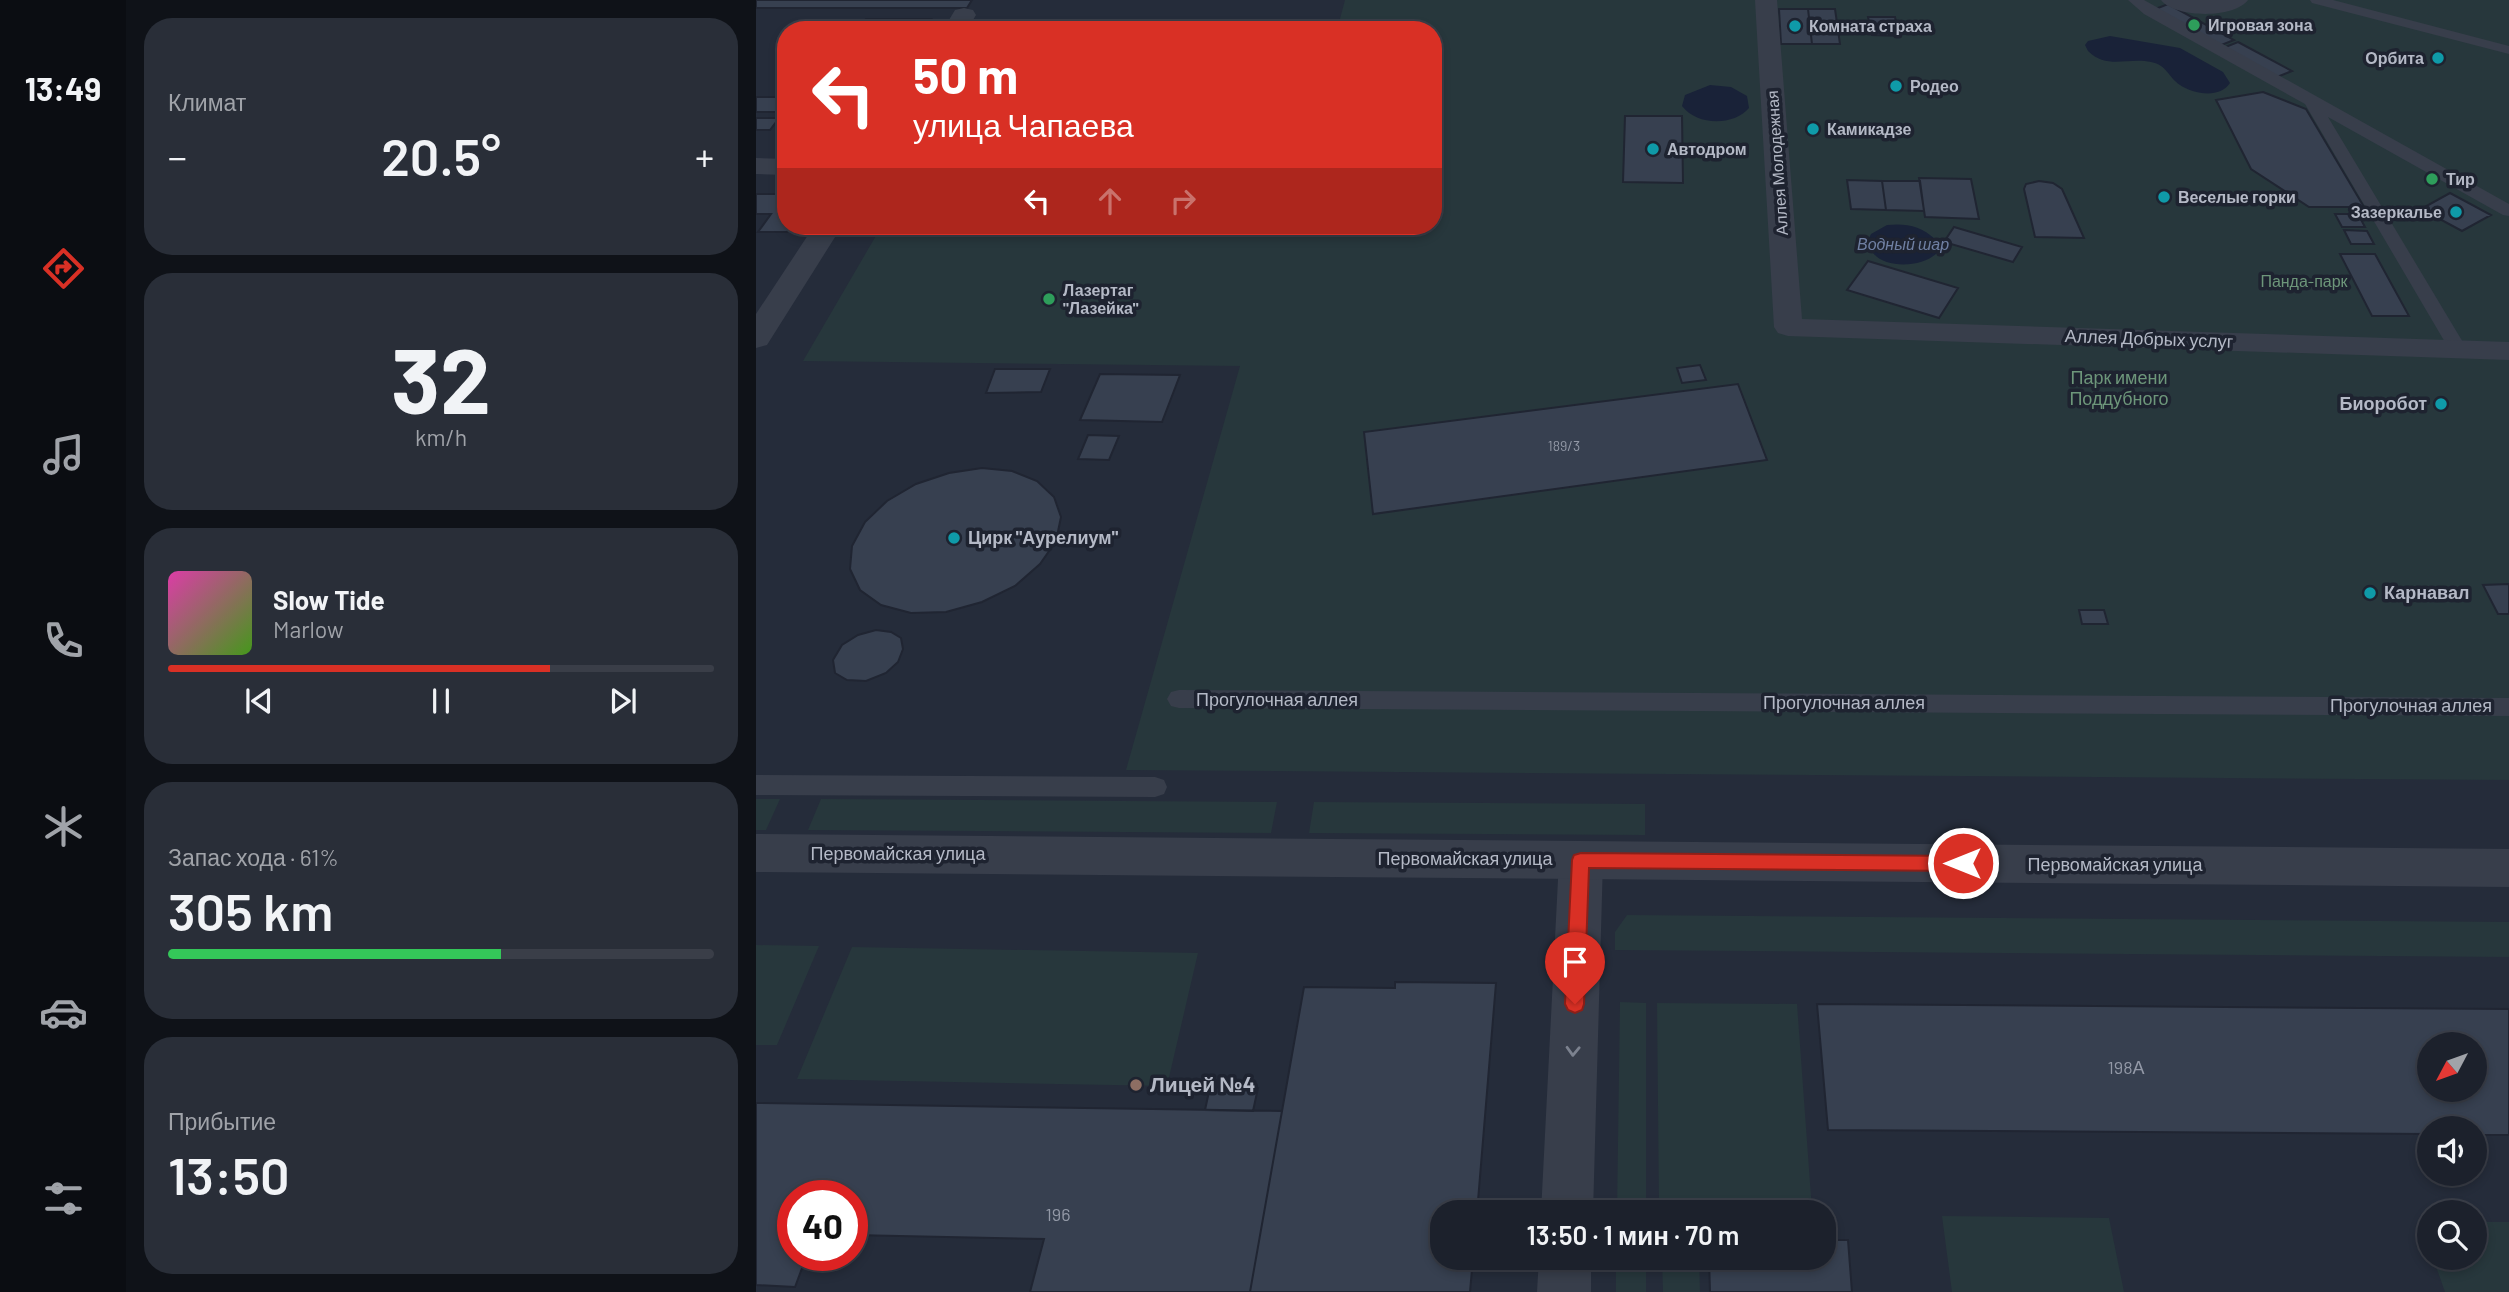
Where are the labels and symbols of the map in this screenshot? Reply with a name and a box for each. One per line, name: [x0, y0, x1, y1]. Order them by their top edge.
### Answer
place label: Игровая зона: [2208, 15, 2313, 34]
place label: Комната страха: [1809, 16, 1932, 35]
marker: Игровая зона: [2186, 17, 2202, 33]
marker: Комната страха: [1787, 18, 1803, 34]
place label: Орбита: [2365, 48, 2424, 67]
marker: Орбита: [2430, 50, 2446, 66]
place label: Родео: [1910, 76, 1959, 95]
marker: Родео: [1888, 78, 1904, 94]
street label: Аллея Молодежная: [1762, 90, 1791, 236]
place label: Камикадзе: [1827, 119, 1912, 138]
marker: Камикадзе: [1805, 121, 1821, 137]
place label: Автодром: [1667, 139, 1747, 158]
marker: Автодром: [1645, 141, 1661, 157]
place label: Тир: [2446, 169, 2475, 188]
marker: Тир: [2424, 171, 2440, 187]
place label: Веселые горки: [2178, 187, 2296, 206]
marker: Веселые горки: [2156, 189, 2172, 205]
place label: Зазеркалье: [2351, 202, 2442, 221]
marker: Зазеркалье: [2448, 204, 2464, 220]
water label: Водный шар: [1857, 234, 1949, 253]
park label: Панда-парк: [2260, 271, 2349, 290]
place label: Лазертаг "Лазейка": [1063, 280, 1139, 317]
marker: Лазертаг "Лазейка": [1041, 291, 1057, 307]
street label: Аллея Добрых услуг: [2064, 324, 2234, 352]
park label: Парк имени Поддубного: [2069, 366, 2169, 409]
place label: Биоробот: [2340, 392, 2427, 414]
marker: Биоробот: [2433, 396, 2449, 412]
house number: 189/3: [1548, 437, 1580, 454]
place label: Цирк "Аурелиум": [968, 526, 1119, 548]
marker: Цирк "Аурелиум": [946, 530, 962, 546]
place label: Карнавал: [2384, 581, 2469, 603]
marker: Карнавал: [2362, 585, 2378, 601]
street label: Прогулочная аллея: [1196, 688, 1358, 710]
street label: Прогулочная аллея: [1763, 691, 1925, 713]
street label: Прогулочная аллея: [2330, 694, 2492, 716]
position arrow: [1926, 826, 2000, 900]
street label: Первомайская улица: [811, 842, 986, 864]
street label: Первомайская улица: [1378, 847, 1553, 869]
street label: Первомайская улица: [2028, 853, 2203, 875]
pin: [1545, 932, 1605, 1004]
north arrow: [2417, 1032, 2487, 1102]
one-way arrow: [1566, 1046, 1581, 1057]
house number: 198А: [2107, 1056, 2145, 1078]
place label: Лицей №4: [1150, 1071, 1255, 1096]
marker: Лицей №4: [1128, 1077, 1144, 1093]
speed limit sign: 40: [777, 1180, 868, 1271]
house number: 196: [1046, 1203, 1070, 1225]

